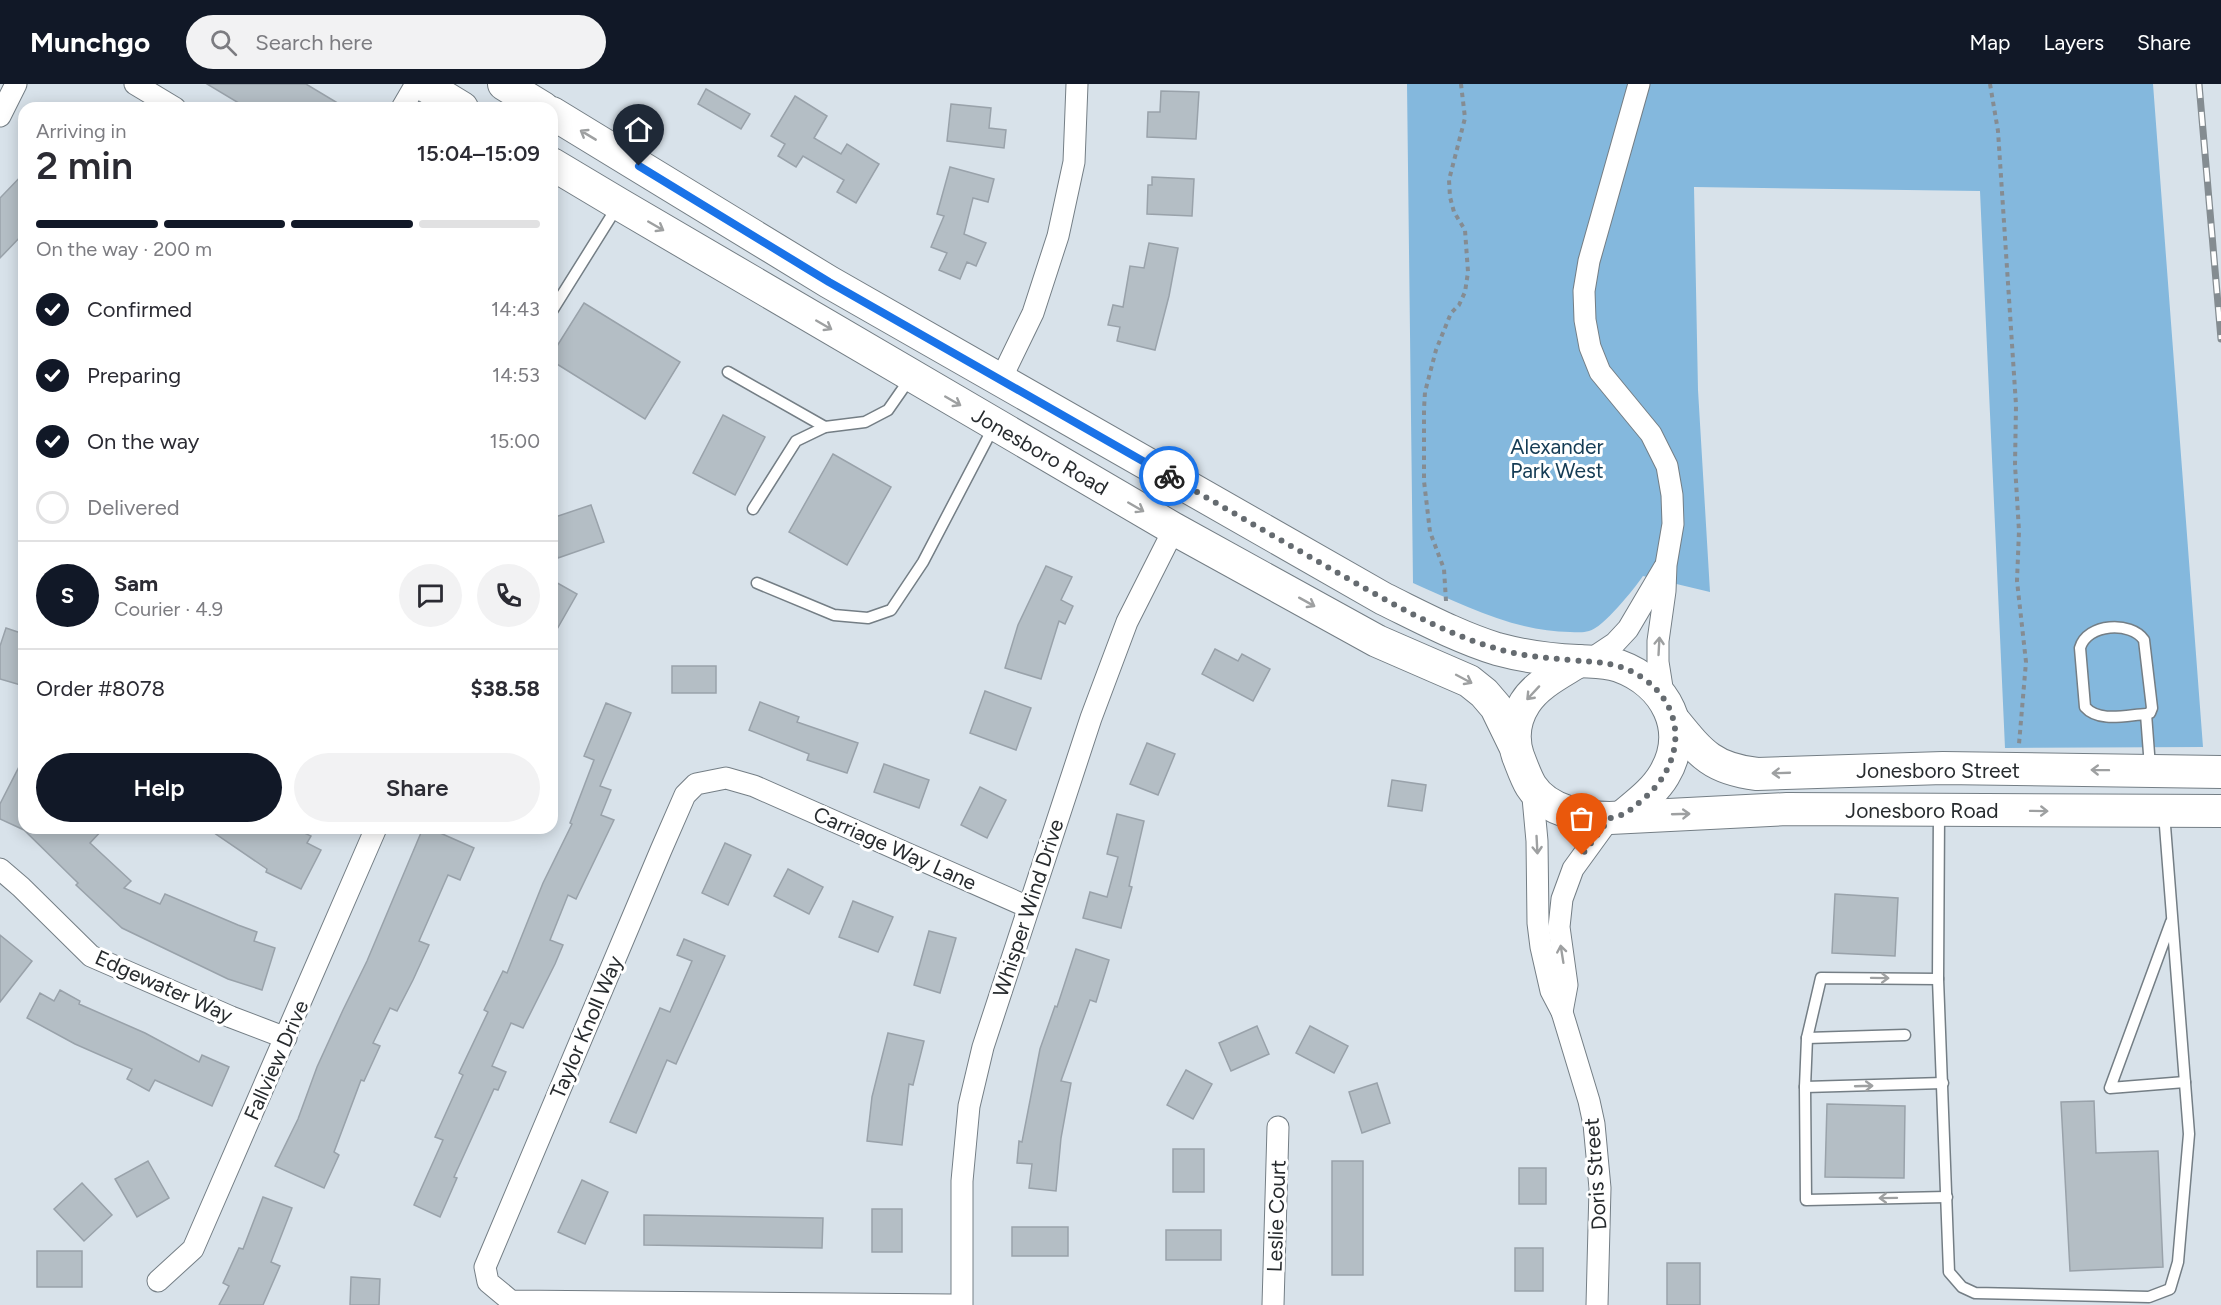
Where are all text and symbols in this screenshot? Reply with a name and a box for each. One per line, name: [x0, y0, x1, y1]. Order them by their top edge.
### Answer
search box: [186, 15, 606, 69]
text: Munchgo: [30, 25, 150, 59]
icon: search: [207, 26, 240, 59]
text: Search here: [255, 29, 373, 56]
text: Map: [1970, 30, 2010, 55]
text: Layers: [2043, 30, 2104, 55]
text: Share: [2137, 30, 2191, 55]
pin: [613, 104, 664, 166]
icon: home: [622, 113, 655, 146]
text: Arriving in: [36, 119, 126, 143]
one-way arrow: [580, 129, 597, 141]
text: 15:04–15:09: [417, 140, 540, 167]
text: 2 min: [36, 142, 133, 189]
one-way arrow: [647, 221, 664, 233]
text: On the way · 200 m: [36, 237, 212, 261]
icon: check: [36, 293, 69, 326]
text: Confirmed: [87, 296, 192, 323]
text: 14:43: [491, 297, 540, 321]
one-way arrow: [815, 319, 832, 331]
icon: check: [36, 359, 69, 392]
text: Preparing: [87, 362, 181, 389]
text: 14:53: [492, 363, 540, 387]
one-way arrow: [944, 395, 961, 407]
street label: Jonesboro Road: [967, 402, 1113, 500]
icon: check: [36, 425, 69, 458]
text: On the way: [87, 428, 199, 455]
text: 15:00: [490, 429, 540, 453]
park label: Alexander Park West: [1510, 434, 1604, 483]
courier: [1139, 446, 1199, 506]
icon: bike: [1153, 460, 1186, 493]
text: Delivered: [87, 494, 180, 521]
one-way arrow: [1127, 501, 1144, 513]
button: chat: [399, 564, 462, 627]
button: phone: [477, 564, 540, 627]
text: Sam: [114, 570, 158, 597]
text: S: [61, 582, 74, 609]
text: Courier · 4.9: [114, 597, 223, 621]
one-way arrow: [1297, 597, 1315, 608]
one-way arrow: [1653, 637, 1664, 657]
one-way arrow: [1455, 673, 1472, 685]
text: Order #8078: [36, 675, 165, 702]
text: $38.58: [470, 675, 540, 702]
one-way arrow: [1526, 686, 1541, 701]
button: Help: [36, 753, 282, 822]
button: Share: [294, 753, 540, 822]
street label: Jonesboro Street: [1856, 758, 2020, 783]
one-way arrow: [2090, 764, 2110, 776]
one-way arrow: [1771, 768, 1791, 779]
pin: [1556, 793, 1607, 855]
street label: Jonesboro Road: [1845, 798, 1999, 823]
street label: Carriage Way Lane: [810, 801, 980, 895]
icon: bag: [1565, 802, 1598, 835]
one-way arrow: [2029, 805, 2049, 817]
one-way arrow: [1670, 808, 1690, 819]
street label: Whisper Wind Drive: [987, 816, 1069, 1000]
one-way arrow: [1531, 835, 1542, 855]
street label: Edgewater Way: [91, 945, 237, 1027]
one-way arrow: [1557, 945, 1568, 965]
street label: Taylor Knoll Way: [545, 952, 627, 1102]
one-way arrow: [1869, 973, 1889, 984]
street label: Fallview Drive: [238, 996, 314, 1124]
one-way arrow: [1853, 1080, 1873, 1091]
street label: Doris Street: [1579, 1117, 1611, 1231]
street label: Leslie Court: [1262, 1159, 1290, 1273]
one-way arrow: [1879, 1192, 1899, 1204]

